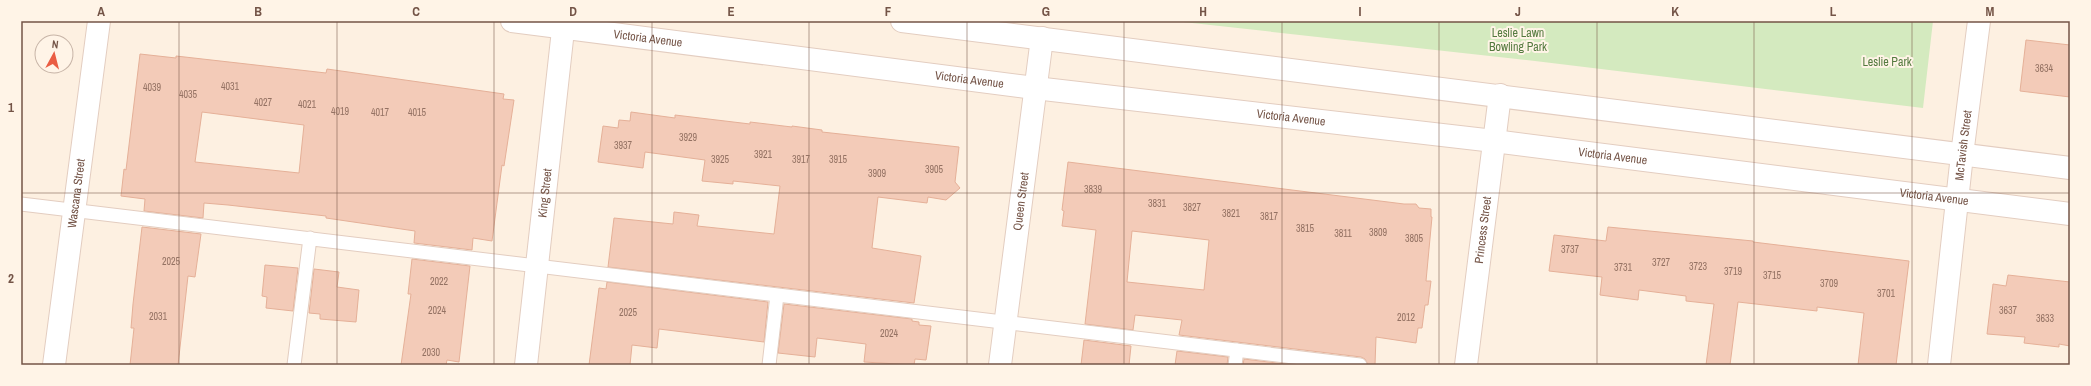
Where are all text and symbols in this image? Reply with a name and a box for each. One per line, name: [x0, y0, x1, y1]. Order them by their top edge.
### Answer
text: A: [97, 3, 105, 20]
text: B: [254, 3, 262, 20]
text: C: [412, 3, 420, 20]
text: D: [569, 3, 577, 20]
text: E: [727, 3, 735, 20]
text: F: [885, 3, 892, 20]
text: G: [1042, 3, 1050, 20]
text: H: [1199, 3, 1207, 20]
text: I: [1359, 3, 1362, 20]
text: J: [1515, 3, 1521, 20]
text: K: [1671, 3, 1679, 20]
text: L: [1830, 3, 1837, 20]
text: M: [1986, 3, 1995, 20]
park label: Leslie Lawn Bowling Park: [1489, 25, 1547, 55]
street label: Victoria Avenue: [613, 26, 683, 51]
north arrow: [34, 34, 74, 74]
text: N: [51, 37, 59, 51]
park label: Leslie Park: [1862, 54, 1912, 70]
house number: 3634: [2035, 62, 2054, 75]
street label: Victoria Avenue: [934, 67, 1005, 92]
house number: 4031: [221, 80, 240, 93]
house number: 4039: [143, 81, 162, 94]
house number: 4035: [179, 88, 198, 101]
house number: 4027: [254, 96, 273, 109]
house number: 4021: [298, 98, 317, 111]
text: 1: [8, 99, 14, 116]
house number: 4019: [331, 105, 350, 118]
house number: 4017: [371, 106, 390, 119]
house number: 4015: [408, 106, 427, 119]
street label: Victoria Avenue: [1256, 106, 1326, 129]
street label: McTavish Street: [1951, 109, 1976, 181]
house number: 3929: [679, 131, 698, 144]
house number: 3937: [614, 139, 633, 152]
street label: Victoria Avenue: [1577, 144, 1648, 168]
house number: 3921: [754, 148, 773, 161]
house number: 3925: [711, 153, 730, 166]
house number: 3917: [792, 153, 811, 166]
house number: 3915: [829, 153, 848, 166]
street label: Wascana Street: [64, 158, 89, 229]
house number: 3905: [925, 163, 944, 176]
street label: King Street: [534, 167, 556, 218]
house number: 3909: [868, 167, 887, 180]
street label: Queen Street: [1009, 171, 1033, 231]
house number: 3839: [1084, 183, 1103, 196]
street label: Victoria Avenue: [1899, 184, 1970, 209]
street label: Princess Street: [1471, 195, 1495, 265]
house number: 3831: [1148, 197, 1167, 210]
house number: 3827: [1183, 201, 1202, 214]
house number: 3821: [1222, 207, 1241, 220]
house number: 3817: [1260, 210, 1279, 223]
house number: 3815: [1296, 222, 1315, 235]
house number: 3809: [1369, 226, 1388, 239]
house number: 3811: [1334, 227, 1352, 240]
house number: 3805: [1405, 232, 1424, 245]
house number: 3737: [1561, 243, 1580, 256]
house number: 2025: [162, 255, 181, 268]
house number: 3727: [1652, 256, 1671, 269]
house number: 3723: [1689, 260, 1708, 273]
house number: 3731: [1614, 261, 1633, 274]
house number: 3719: [1724, 265, 1743, 278]
house number: 3715: [1763, 269, 1782, 282]
text: 2: [8, 270, 14, 287]
house number: 2022: [430, 275, 449, 288]
house number: 3709: [1820, 277, 1839, 290]
house number: 3701: [1877, 287, 1896, 300]
house number: 2024: [428, 304, 447, 317]
house number: 3637: [1999, 304, 2018, 317]
house number: 2025: [619, 306, 638, 319]
house number: 2031: [149, 310, 168, 323]
house number: 2012: [1397, 311, 1416, 324]
house number: 3633: [2036, 312, 2055, 325]
house number: 2024: [880, 327, 899, 340]
house number: 2030: [422, 346, 441, 359]

